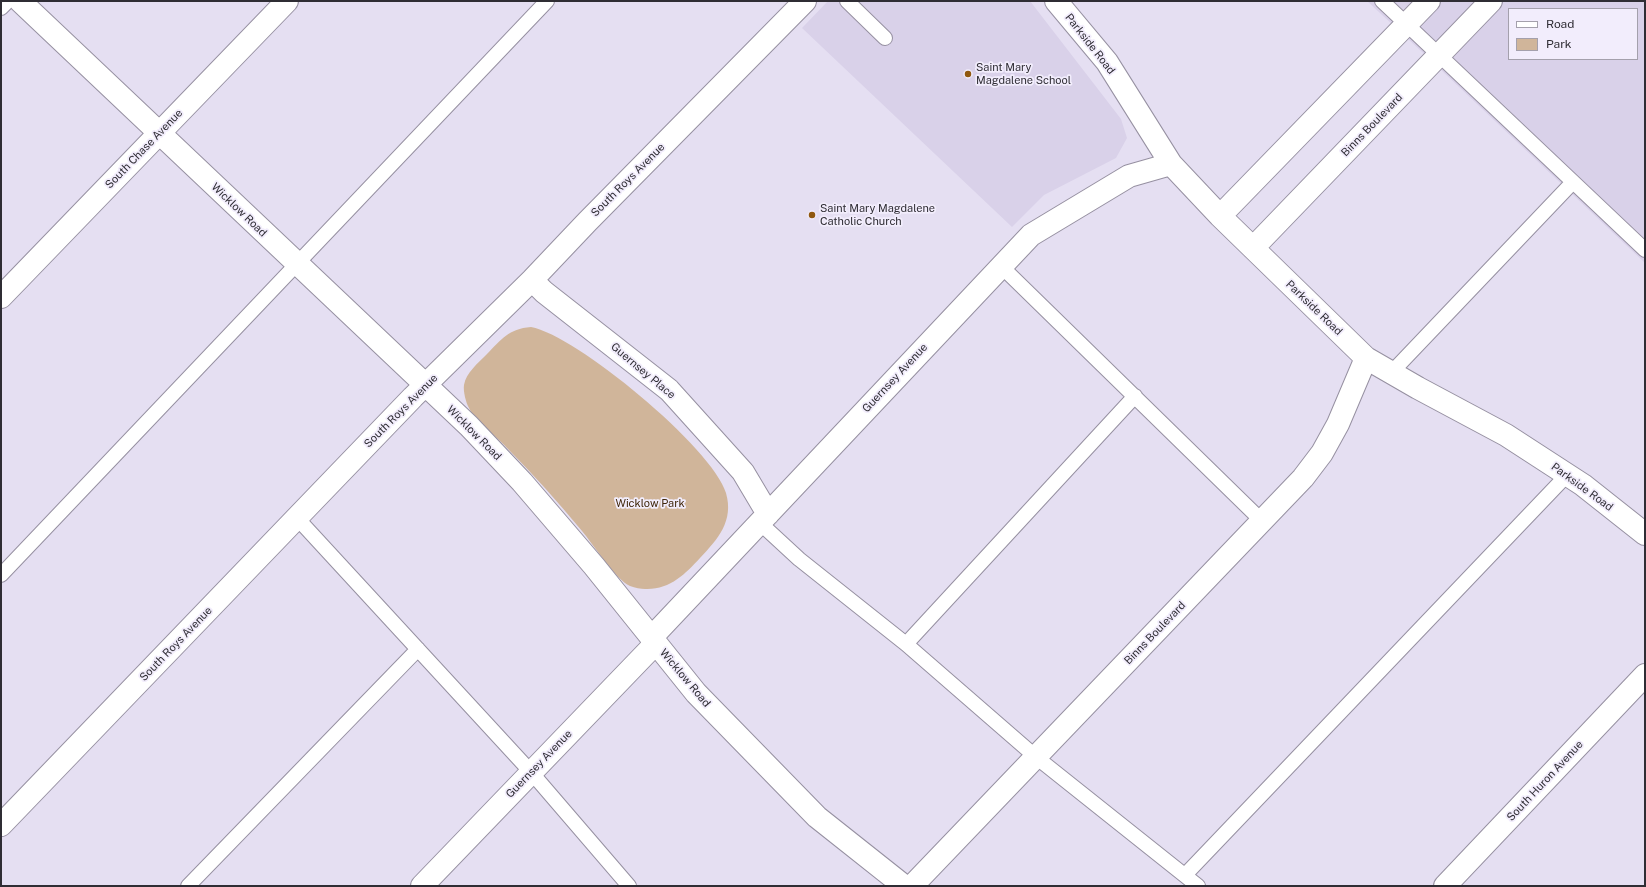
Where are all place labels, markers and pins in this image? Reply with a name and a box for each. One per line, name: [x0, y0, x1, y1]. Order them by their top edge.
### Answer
place label: Saint Mary Magdalene School: [976, 61, 1071, 87]
marker: Saint Mary Magdalene School: [963, 69, 973, 79]
place label: Saint Mary Magdalene Catholic Church: [820, 202, 935, 228]
marker: Saint Mary Magdalene Catholic Church: [807, 210, 817, 220]

